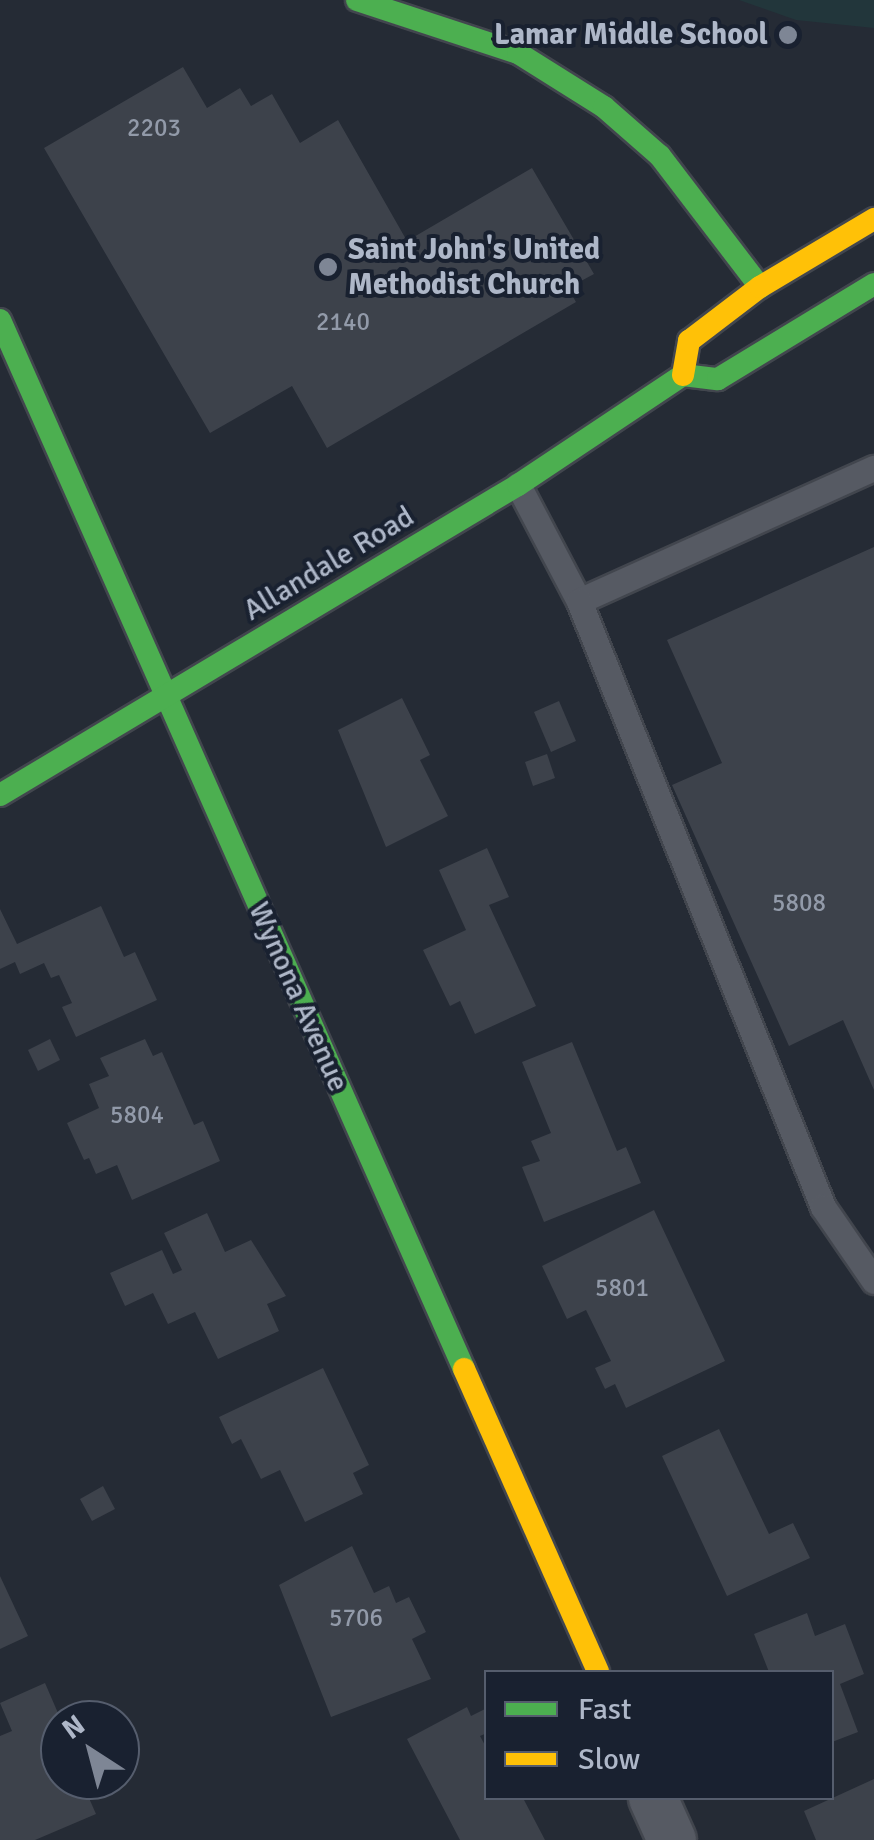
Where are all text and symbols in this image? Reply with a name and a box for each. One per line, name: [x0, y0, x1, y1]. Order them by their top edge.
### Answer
place label: Lamar Middle School: [494, 17, 768, 53]
marker: Lamar Middle School: [777, 24, 799, 46]
house number: 2203: [127, 113, 181, 143]
place label: Saint John's United Methodist Church: [348, 232, 600, 302]
marker: Saint John's United Methodist Church: [317, 256, 339, 278]
house number: 2140: [316, 307, 370, 337]
street label: Allandale Road: [237, 499, 421, 629]
house number: 5808: [772, 888, 826, 918]
street label: Wynona Avenue: [240, 897, 356, 1097]
house number: 5804: [110, 1100, 164, 1130]
house number: 5801: [595, 1273, 649, 1303]
house number: 5706: [329, 1603, 383, 1633]
legend: [484, 1670, 834, 1800]
text: Fast: [578, 1691, 631, 1728]
north arrow: [40, 1700, 140, 1800]
text: N: [56, 1708, 91, 1747]
text: Slow: [578, 1741, 640, 1778]

